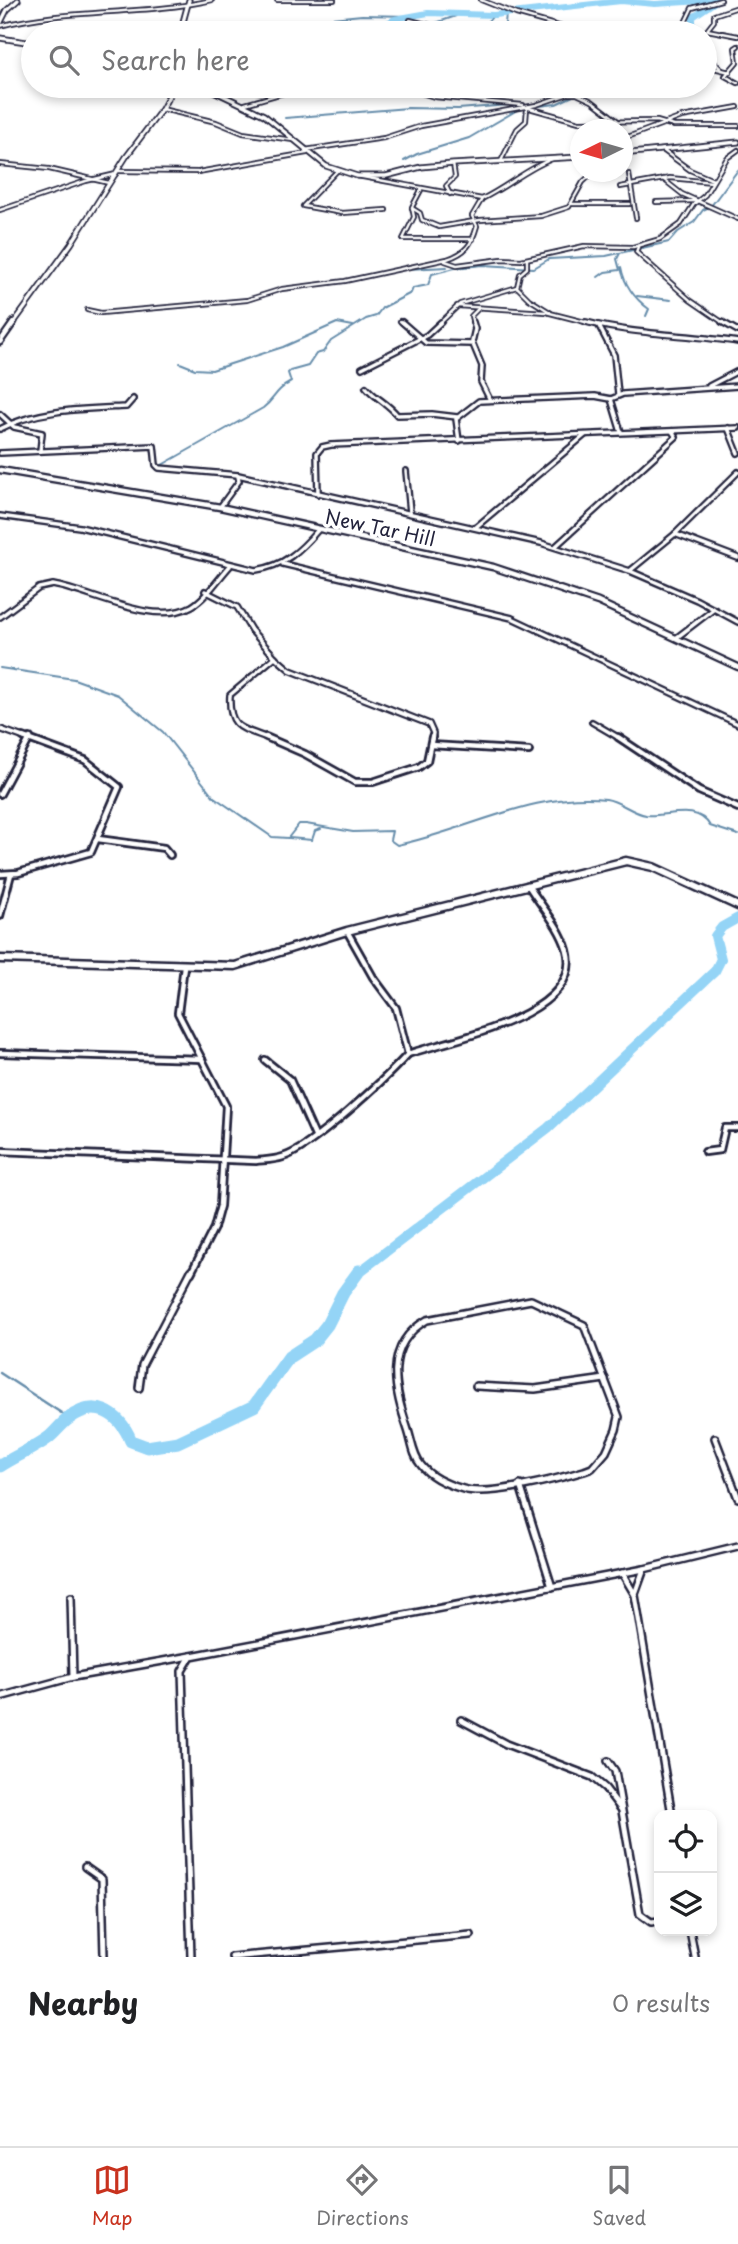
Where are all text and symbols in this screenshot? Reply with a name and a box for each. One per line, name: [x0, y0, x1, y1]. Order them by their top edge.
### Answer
search box: [21, 21, 717, 98]
text: Search here: [101, 40, 250, 79]
icon: search: [45, 41, 83, 79]
north arrow: [570, 119, 633, 182]
street label: New Tar Hill: [323, 502, 438, 552]
map controls: [654, 1810, 717, 1936]
button: locate: [654, 1810, 717, 1873]
button: layers: [654, 1873, 717, 1936]
text: Nearby: [28, 1980, 138, 2025]
text: 0 results: [612, 1985, 710, 2020]
tab: Map: [92, 2161, 132, 2231]
tab: Directions: [316, 2161, 409, 2231]
tab: Saved: [592, 2161, 646, 2231]

